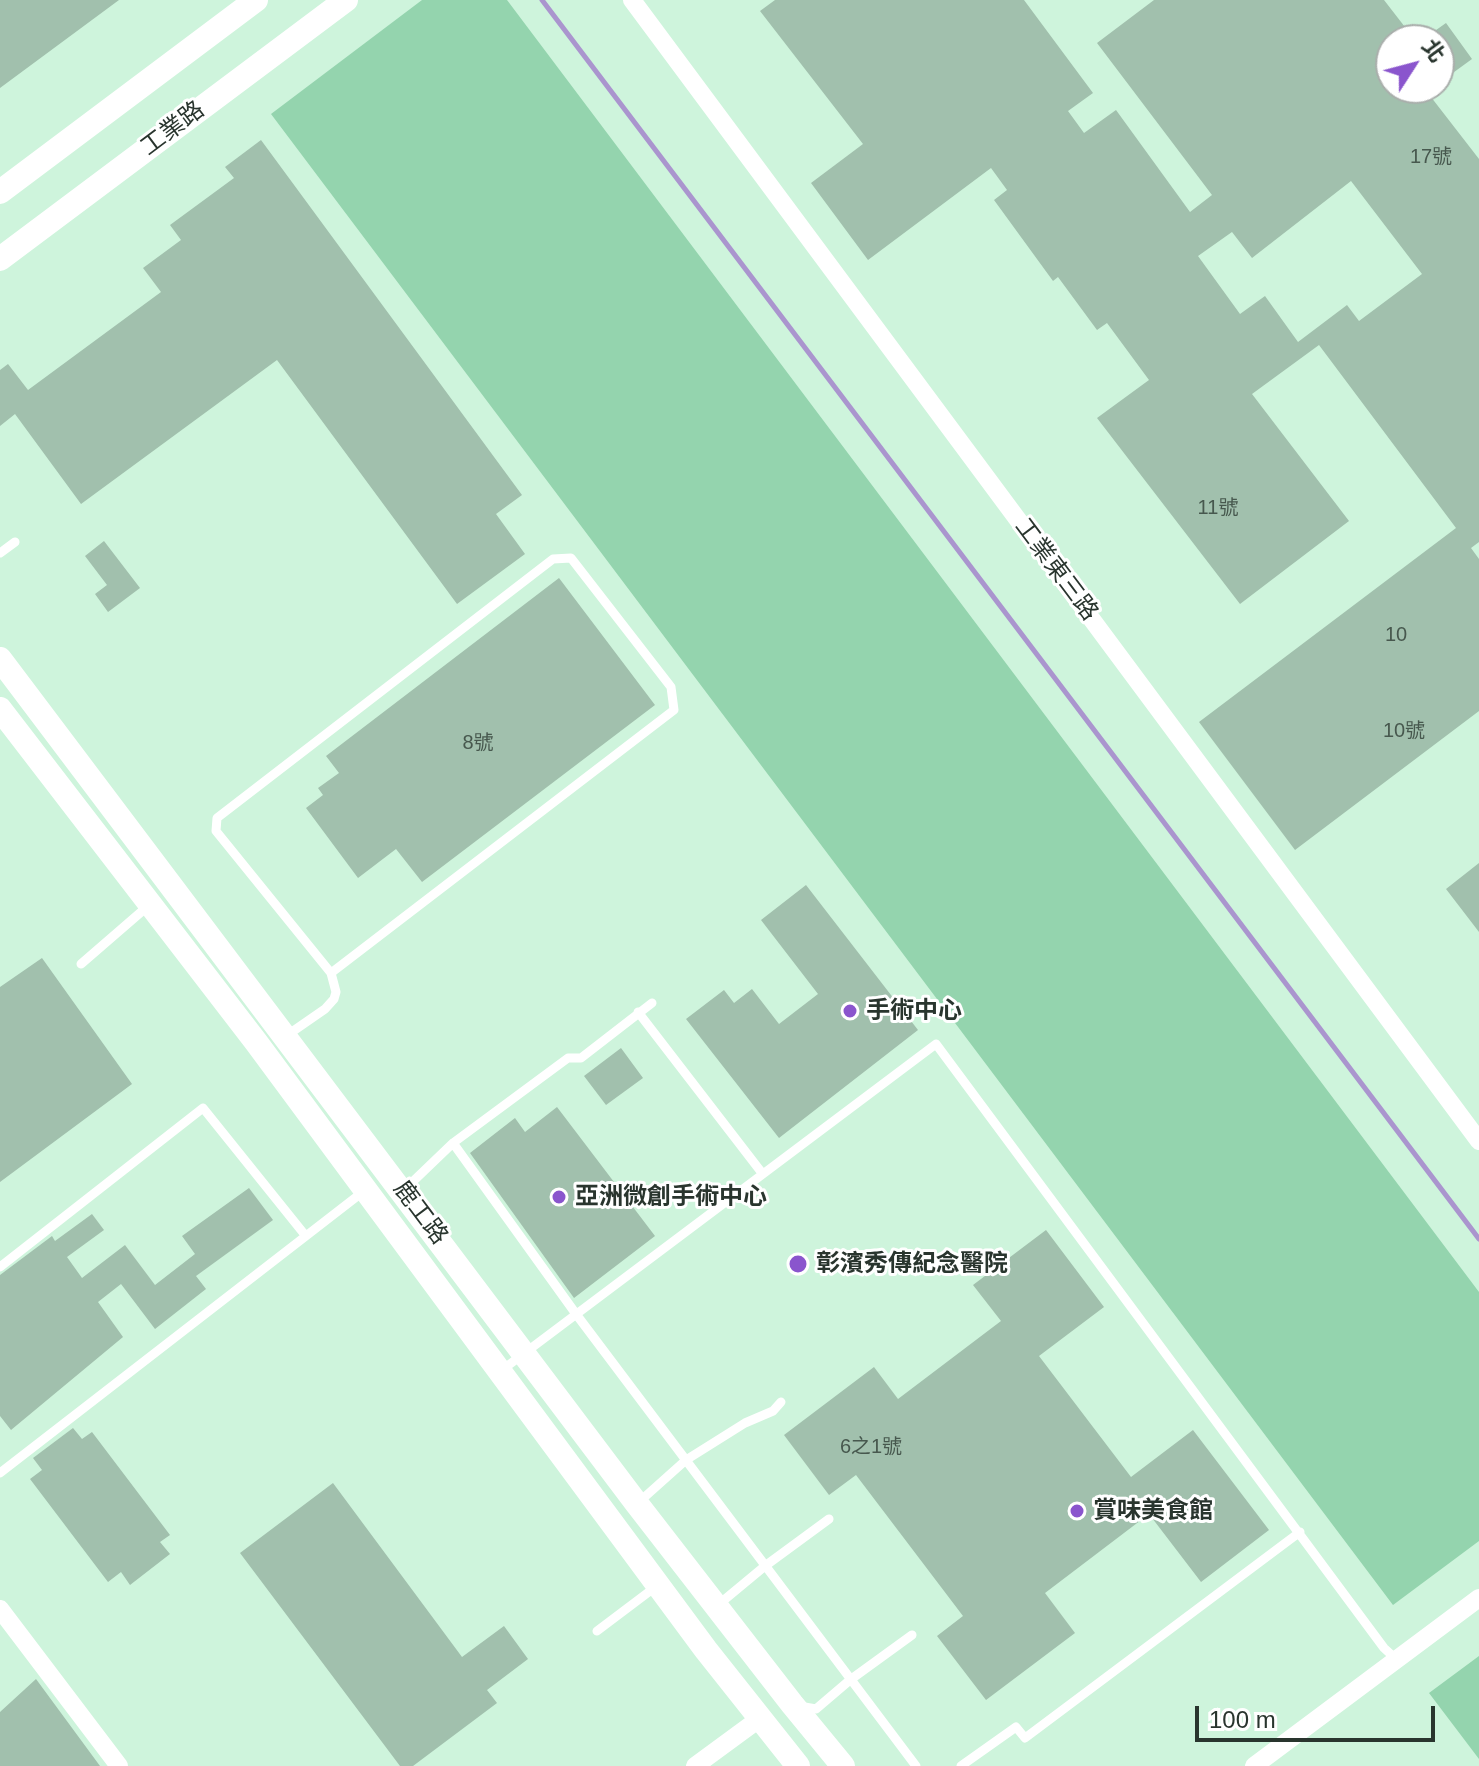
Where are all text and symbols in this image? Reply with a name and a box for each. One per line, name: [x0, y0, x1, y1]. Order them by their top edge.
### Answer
north arrow: [1375, 24, 1455, 104]
text: 北: [1417, 35, 1450, 67]
street label: 工業路: [136, 96, 210, 162]
house number: 17號: [1410, 145, 1452, 169]
house number: 11號: [1198, 496, 1238, 520]
street label: 工業東三路: [1008, 513, 1104, 627]
house number: 10: [1385, 623, 1407, 647]
house number: 10號: [1383, 719, 1425, 743]
house number: 8號: [462, 731, 494, 755]
place label: 手術中心: [866, 997, 962, 1025]
marker: 手術中心: [841, 1002, 859, 1020]
street label: 鹿工路: [387, 1176, 453, 1250]
place label: 亞洲微創手術中心: [575, 1183, 767, 1211]
marker: 亞洲微創手術中心: [550, 1188, 568, 1206]
place label: 彰濱秀傳紀念醫院: [816, 1250, 1008, 1278]
marker: 彰濱秀傳紀念醫院: [787, 1253, 809, 1275]
house number: 6之1號: [840, 1435, 902, 1459]
place label: 賞味美食館: [1093, 1497, 1213, 1525]
marker: 賞味美食館: [1068, 1502, 1086, 1520]
scale bar: [1199, 1690, 1439, 1740]
text: 100 m: [1209, 1706, 1276, 1733]

